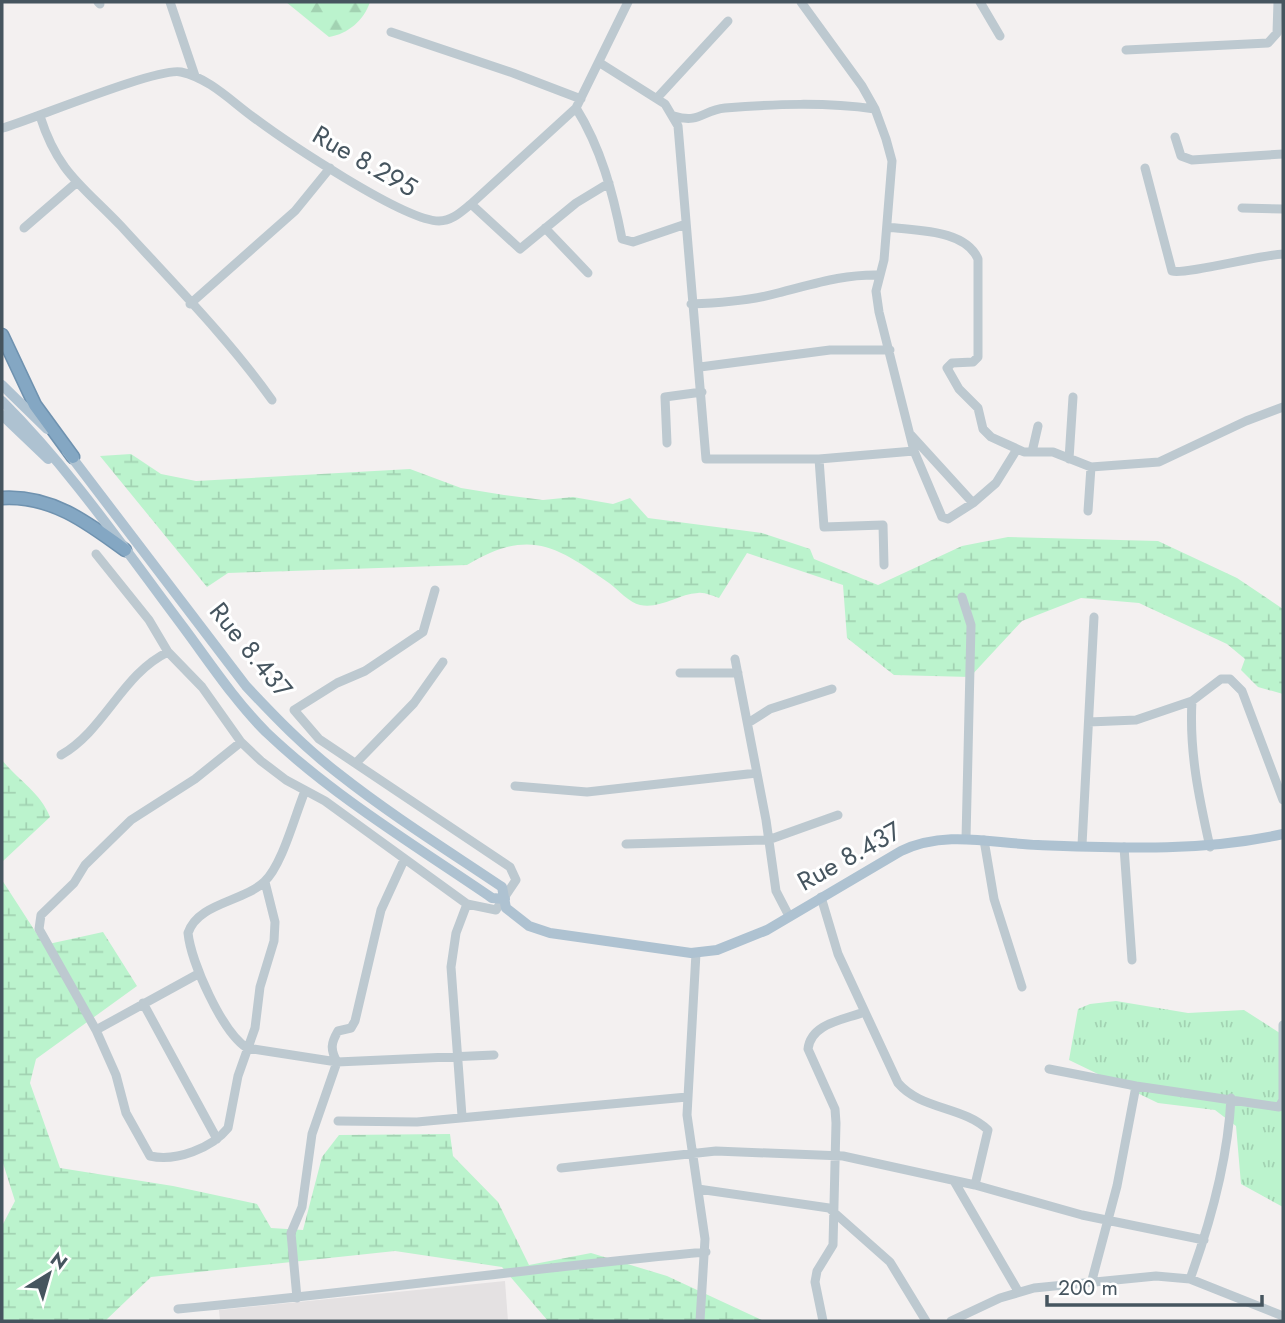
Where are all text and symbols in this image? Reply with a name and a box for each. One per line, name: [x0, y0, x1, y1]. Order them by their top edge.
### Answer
street label: Rue 8.295: [306, 116, 424, 206]
street label: Rue 8.437: [200, 594, 302, 706]
street label: Rue 8.437: [790, 812, 908, 900]
north arrow: [14, 1239, 84, 1309]
text: N: [45, 1245, 73, 1276]
scale bar: [1047, 1264, 1262, 1308]
text: 200 m: [1058, 1273, 1118, 1303]

